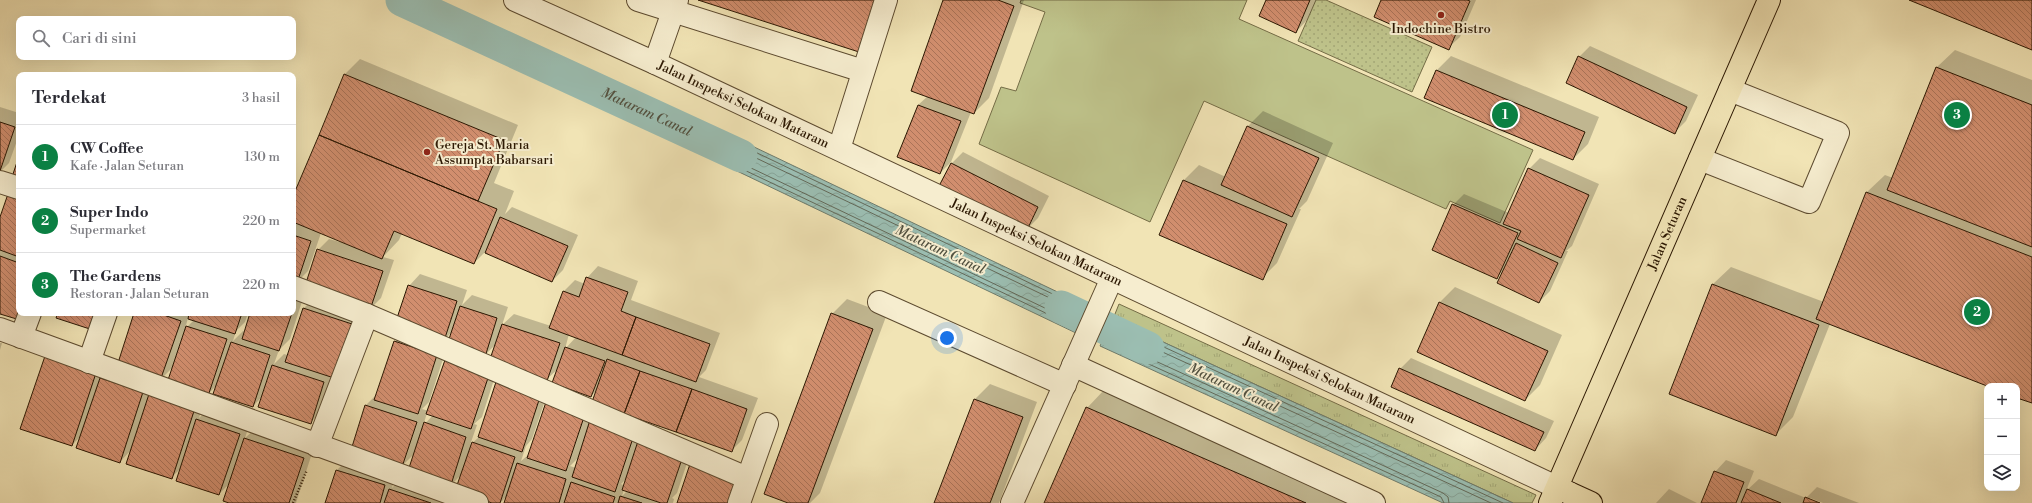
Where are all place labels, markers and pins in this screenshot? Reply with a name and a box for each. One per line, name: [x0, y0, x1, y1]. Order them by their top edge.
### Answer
marker: Indochine Bistro: [1436, 10, 1446, 20]
place label: Indochine Bistro: [1391, 21, 1491, 37]
pin: 1: [1492, 100, 1518, 130]
pin: 3: [1944, 100, 1970, 130]
place label: Gereja St. Maria Assumpta Babarsari: [434, 137, 553, 168]
marker: Gereja St. Maria Assumpta Babarsari: [422, 147, 432, 157]
pin: 2: [1964, 297, 1990, 327]

